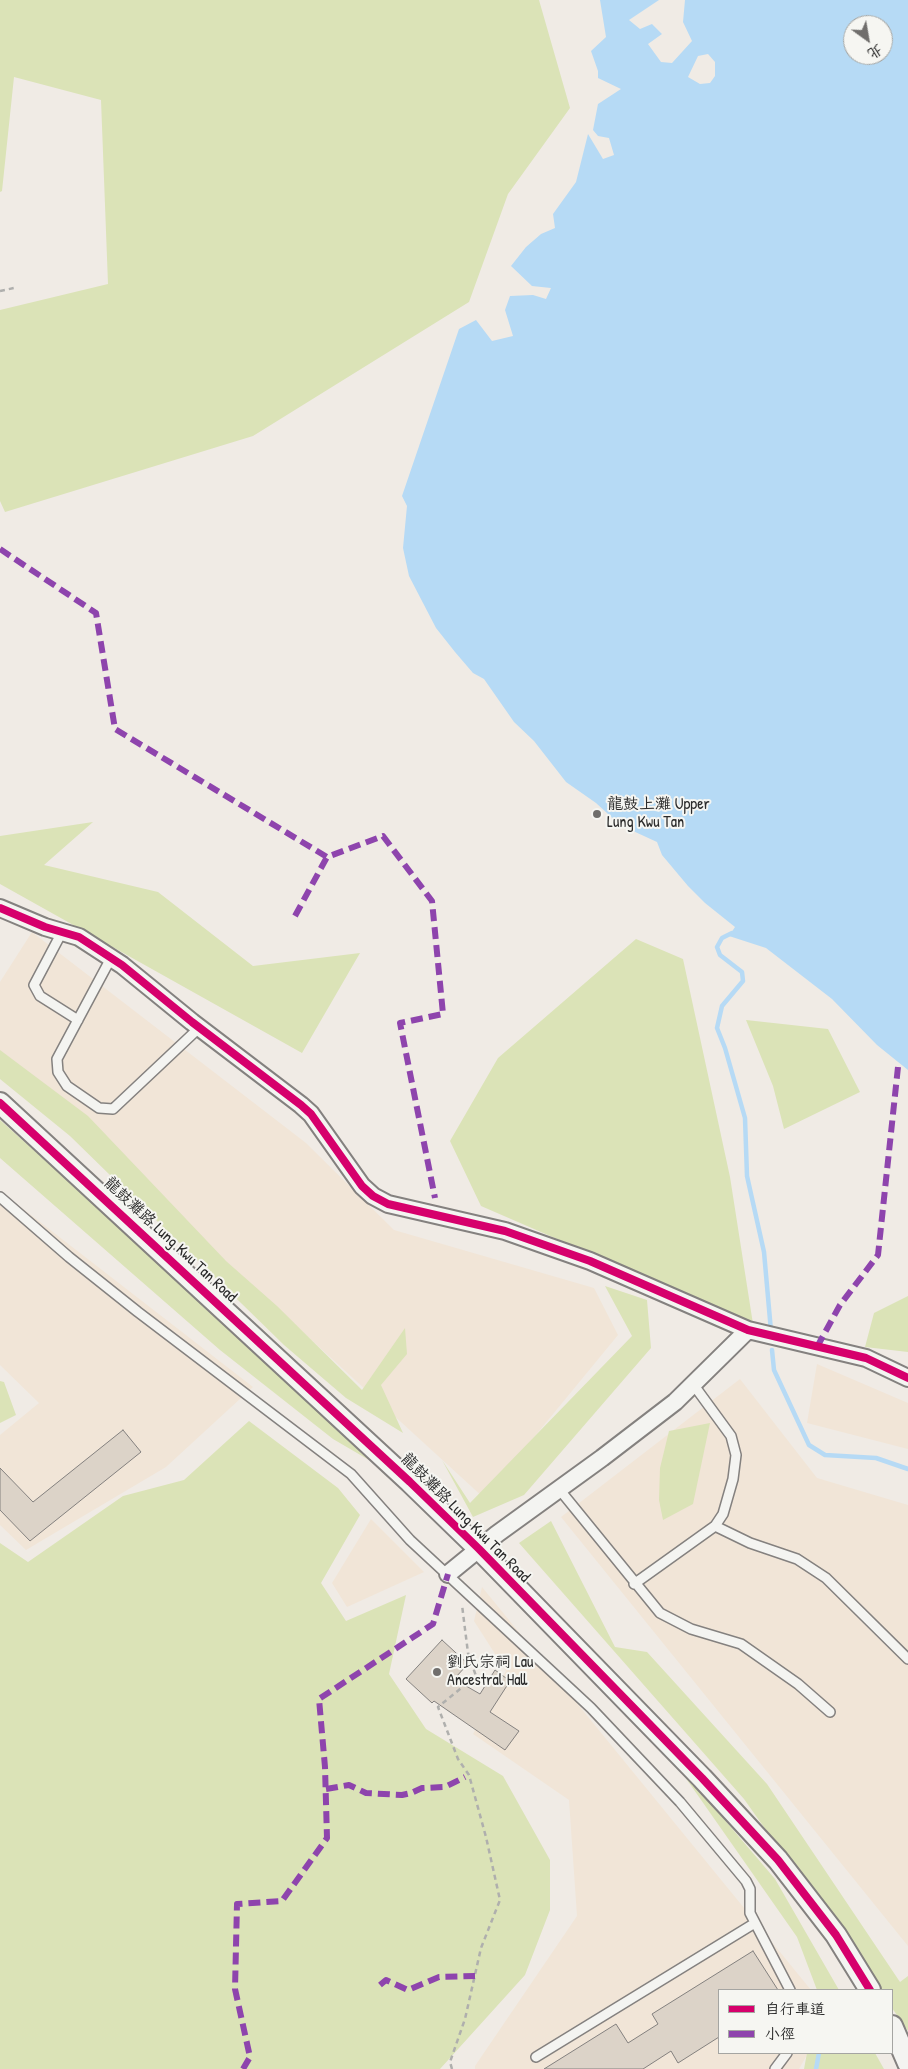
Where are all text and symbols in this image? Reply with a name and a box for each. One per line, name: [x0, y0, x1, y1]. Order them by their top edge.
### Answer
north arrow: [843, 15, 893, 65]
text: 北: [865, 41, 887, 64]
place label: 龍鼓上灘 Upper Lung Kwu Tan: [607, 795, 710, 833]
marker: 龍鼓上灘 Upper Lung Kwu Tan: [591, 808, 603, 820]
street label: 龍鼓灘路 Lung Kwu Tan Road: [100, 1173, 240, 1307]
street label: 龍鼓灘路 Lung Kwu Tan Road: [396, 1449, 534, 1587]
place label: 劉氏宗祠 Lau Ancestral Hall: [447, 1653, 533, 1691]
marker: 劉氏宗祠 Lau Ancestral Hall: [431, 1666, 443, 1678]
legend: [718, 1989, 893, 2054]
text: 自行車道: [765, 1998, 825, 2019]
text: 小徑: [765, 2023, 795, 2044]

